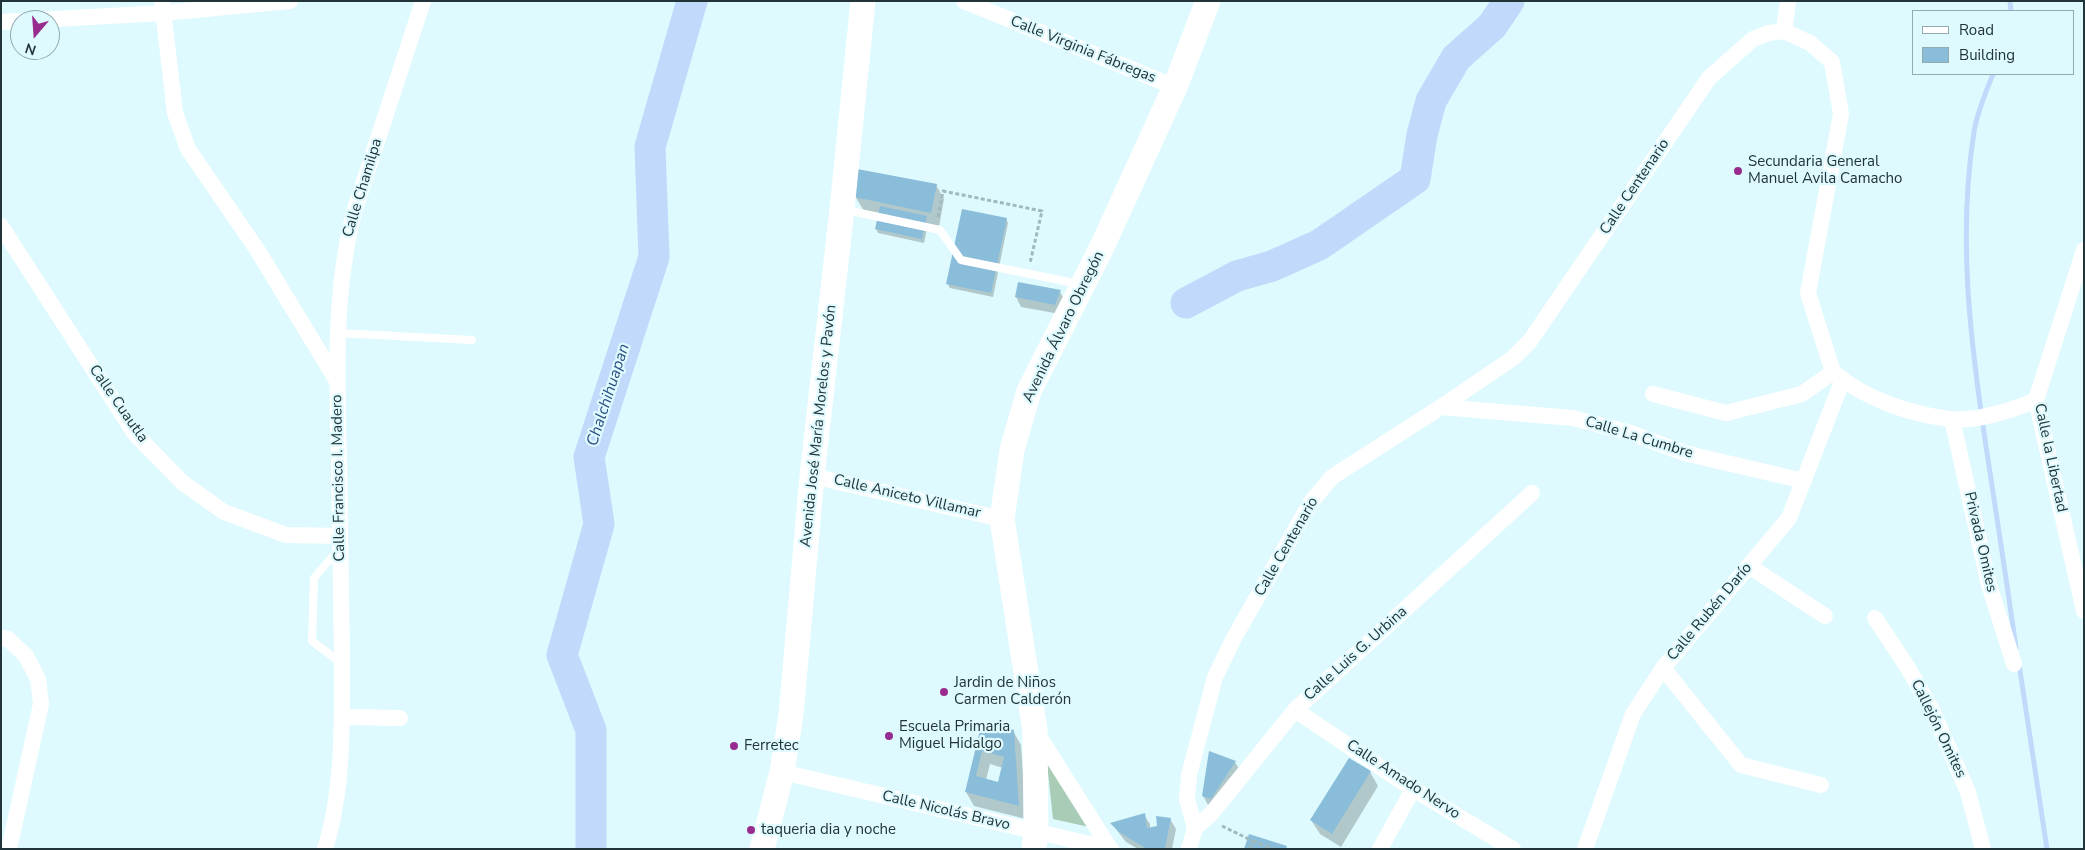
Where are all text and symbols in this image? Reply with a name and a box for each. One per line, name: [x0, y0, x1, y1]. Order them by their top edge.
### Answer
north arrow: [10, 10, 60, 60]
legend: [1912, 10, 2075, 75]
street label: Calle Virginia Fábregas: [1008, 13, 1158, 87]
text: Road: [1959, 20, 1994, 40]
text: N: [23, 38, 38, 59]
text: Building: [1959, 45, 2015, 65]
street label: Calle Chamilpa: [339, 136, 387, 240]
street label: Calle Centenario: [1596, 136, 1674, 238]
place label: Secundaria General Manuel Avila Camacho: [1748, 153, 1902, 188]
marker: Secundaria General Manuel Avila Camacho: [1732, 165, 1744, 177]
street label: Avenida Álvaro Obregón: [1020, 248, 1108, 406]
street label: Avenida José María Morelos y Pavón: [797, 304, 841, 548]
water label: Chalchihuapan: [583, 341, 635, 449]
street label: Calle Cuautla: [85, 362, 151, 446]
street label: Calle Francisco I. Madero: [329, 394, 349, 562]
street label: Calle la Libertad: [2030, 402, 2070, 514]
street label: Calle La Cumbre: [1583, 413, 1695, 463]
street label: Calle Aniceto Villamar: [832, 471, 982, 523]
street label: Privada Omites: [1960, 490, 2000, 594]
street label: Calle Centenario: [1251, 494, 1323, 600]
street label: Calle Rubén Darío: [1664, 559, 1756, 665]
street label: Calle Luis G. Urbina: [1301, 603, 1411, 705]
place label: Jardin de Niños Carmen Calderón: [954, 674, 1071, 709]
street label: Callejón Omites: [1906, 677, 1970, 781]
marker: Jardin de Niños Carmen Calderón: [938, 686, 950, 698]
place label: Escuela Primaria Miguel Hidalgo: [899, 718, 1010, 753]
marker: Escuela Primaria Miguel Hidalgo: [883, 730, 895, 742]
place label: Ferretec: [744, 737, 799, 755]
street label: Calle Amado Nervo: [1343, 737, 1463, 823]
marker: Ferretec: [728, 740, 740, 752]
street label: Calle Nicolás Bravo: [880, 788, 1012, 834]
place label: taqueria dia y noche: [761, 821, 896, 839]
marker: taqueria dia y noche: [745, 824, 757, 836]

